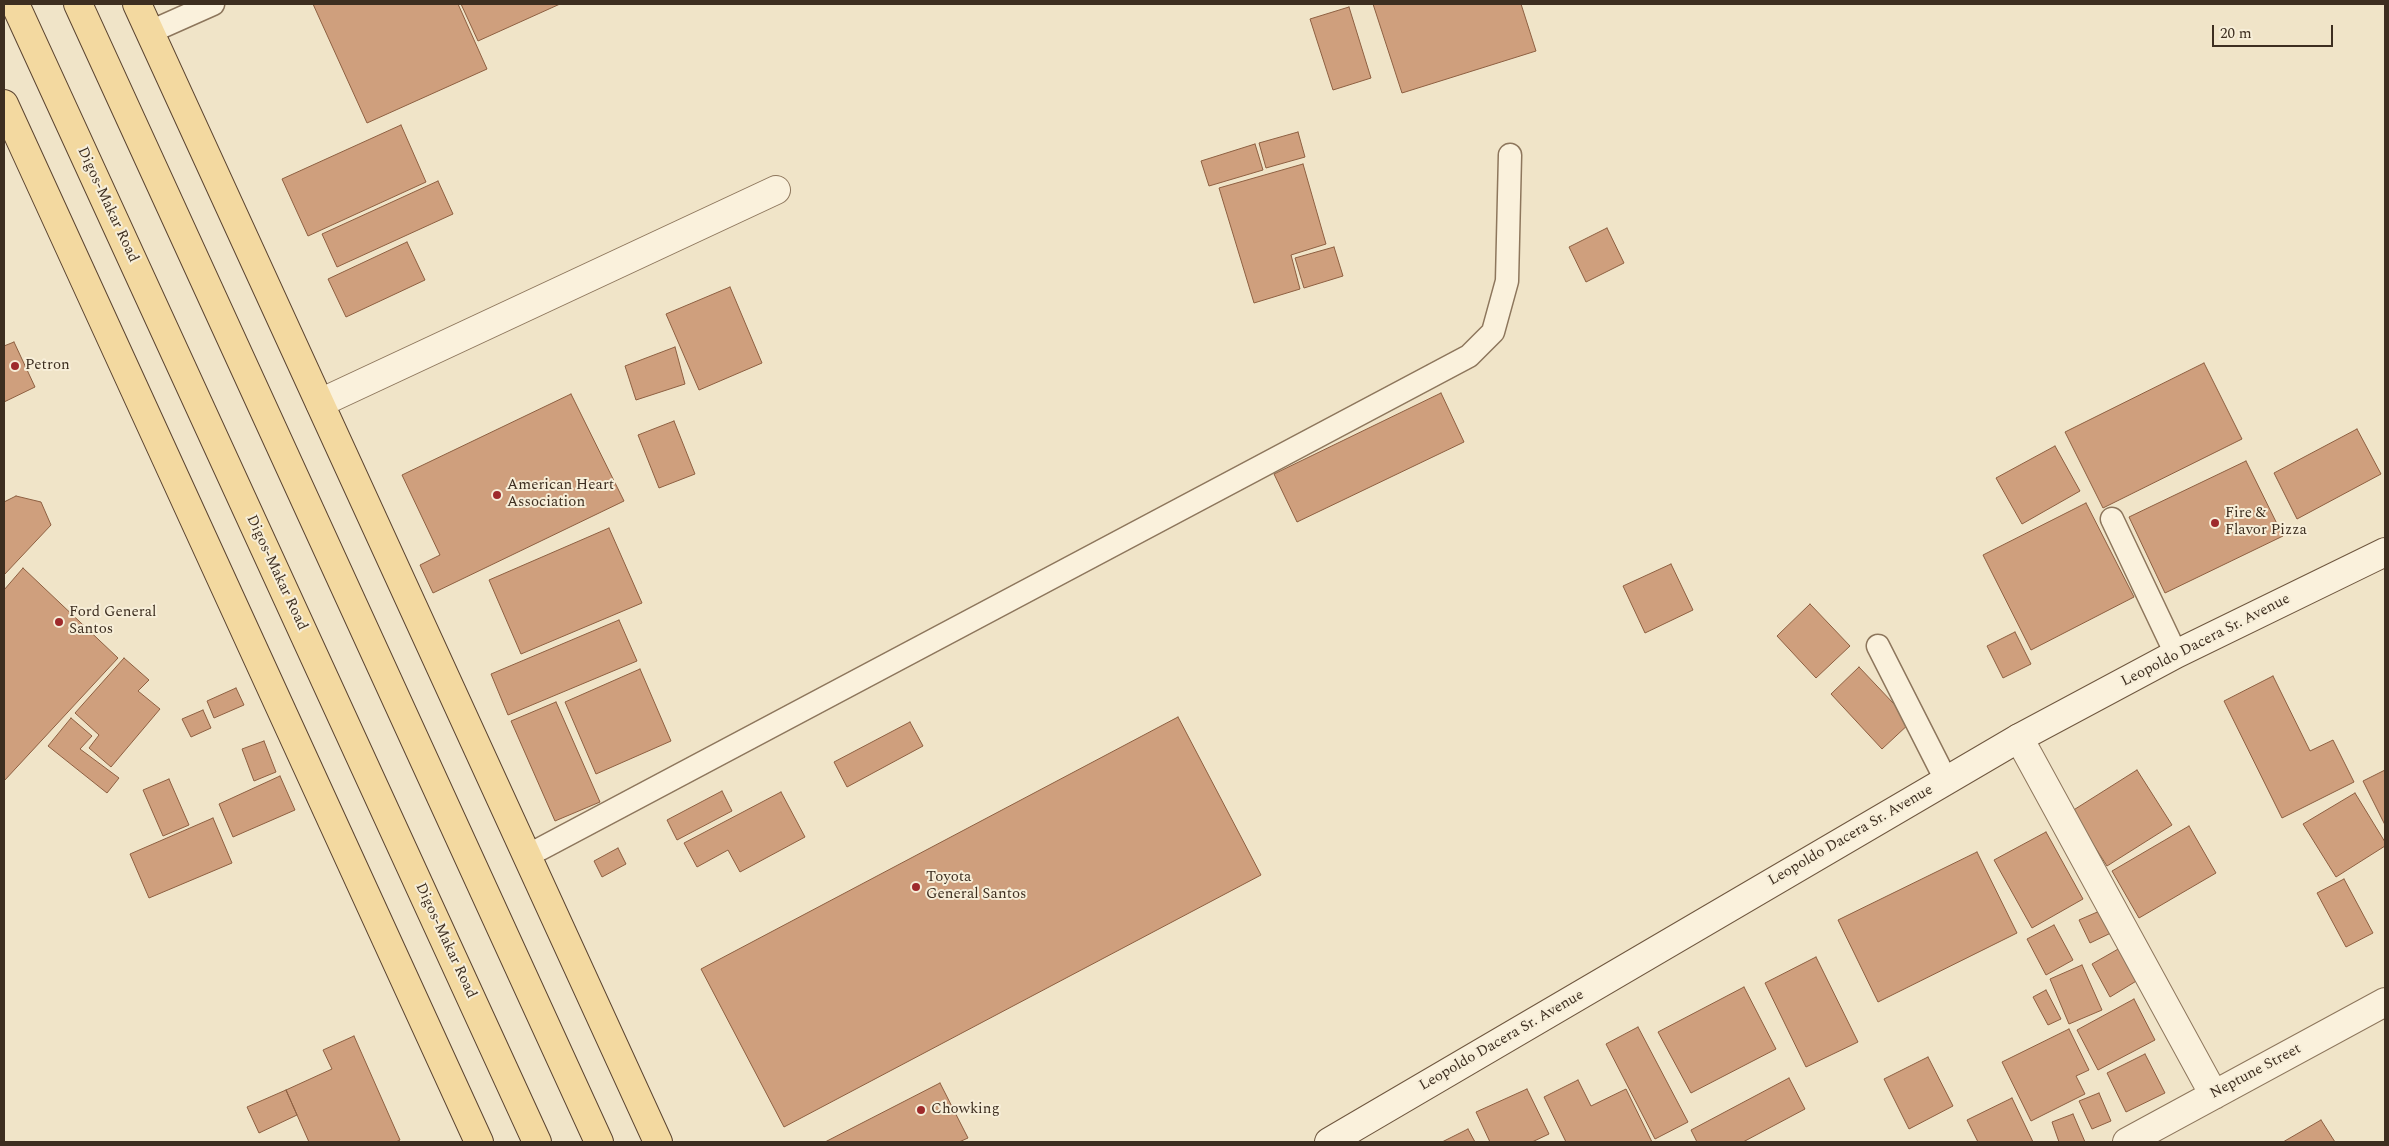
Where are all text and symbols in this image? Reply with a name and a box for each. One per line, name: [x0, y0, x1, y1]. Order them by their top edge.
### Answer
scale bar: [2214, 15, 2335, 47]
text: 20 m: [2220, 22, 2252, 45]
street label: Digos-Makar Road: [72, 144, 142, 266]
place label: Petron: [25, 357, 70, 375]
marker: Petron: [9, 360, 21, 372]
place label: American Heart Association: [507, 477, 614, 512]
marker: American Heart Association: [491, 489, 503, 501]
place label: Fire & Flavor Pizza: [2225, 505, 2307, 540]
street label: Digos-Makar Road: [241, 512, 311, 634]
marker: Fire & Flavor Pizza: [2209, 517, 2221, 529]
street label: Leopoldo Dacera Sr. Avenue: [2119, 591, 2293, 691]
place label: Ford General Santos: [69, 604, 156, 639]
marker: Ford General Santos: [53, 616, 65, 628]
street label: Leopoldo Dacera Sr. Avenue: [1766, 781, 1936, 891]
place label: Toyota General Santos: [926, 869, 1027, 904]
street label: Digos-Makar Road: [410, 880, 480, 1002]
marker: Toyota General Santos: [910, 881, 922, 893]
street label: Leopoldo Dacera Sr. Avenue: [1417, 986, 1587, 1096]
street label: Neptune Street: [2207, 1040, 2305, 1104]
place label: Chowking: [931, 1101, 1000, 1119]
marker: Chowking: [915, 1104, 927, 1116]

